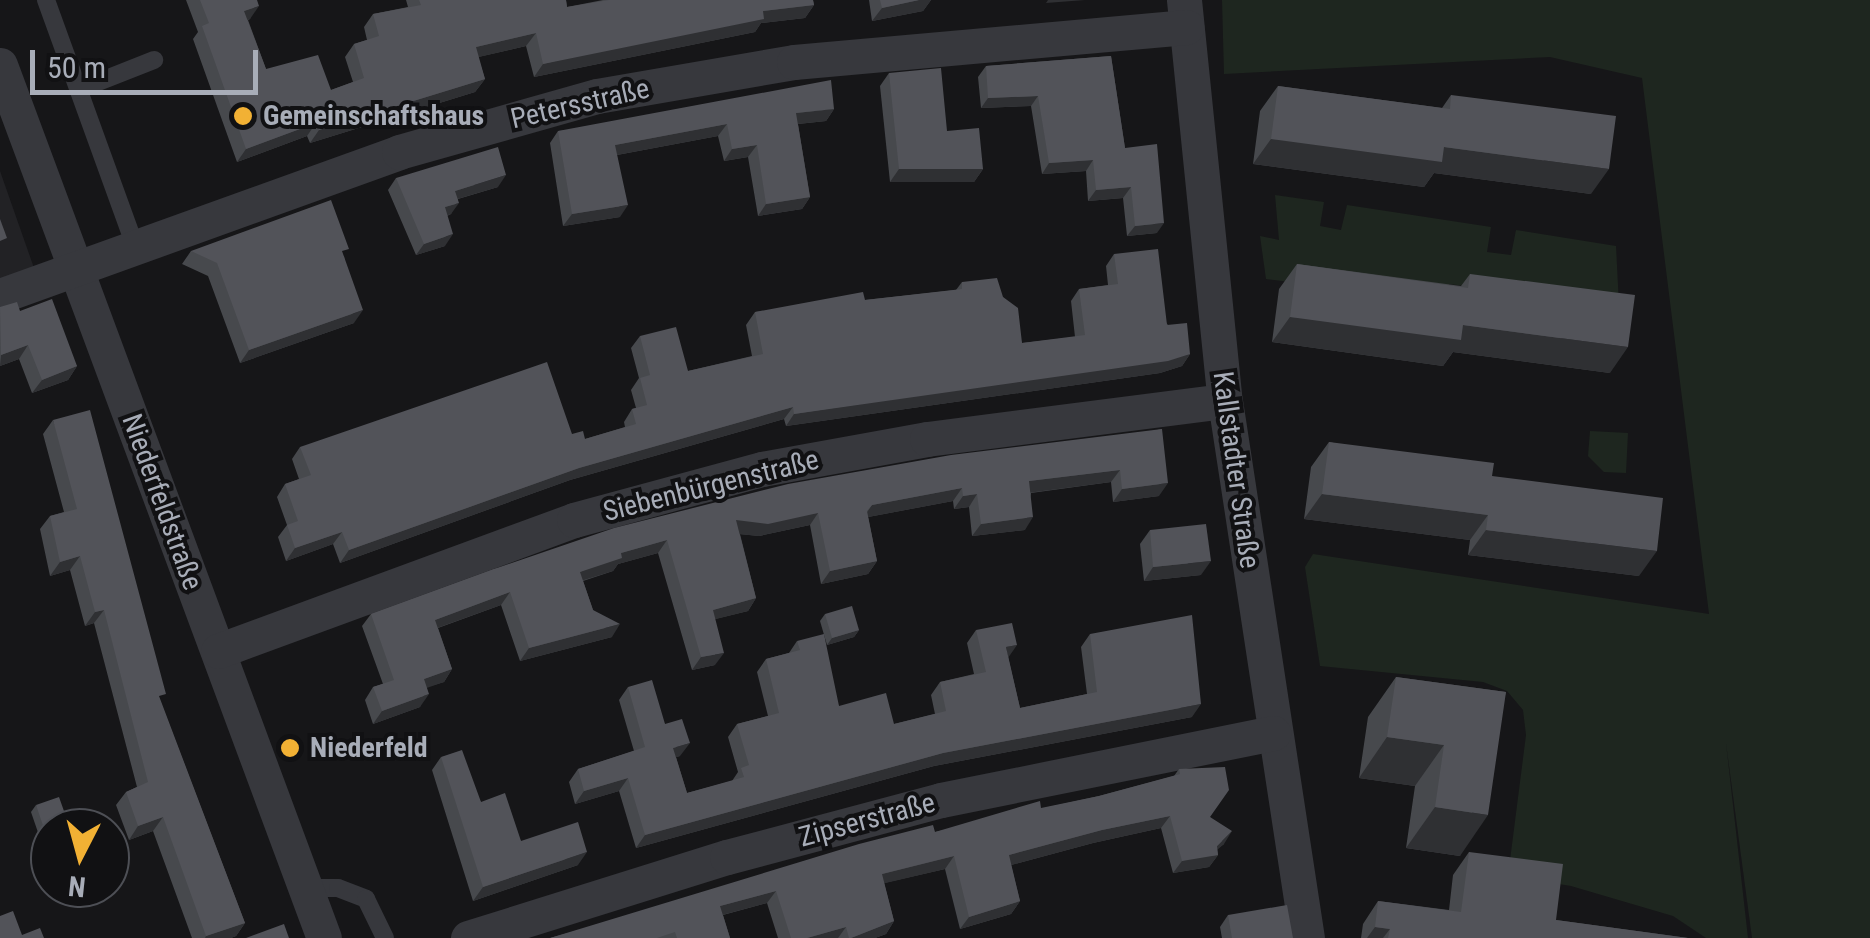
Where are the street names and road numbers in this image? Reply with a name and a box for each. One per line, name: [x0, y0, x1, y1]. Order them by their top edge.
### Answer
street label: Petersstraße: [507, 72, 653, 136]
street label: Kallstadter Straße: [1206, 370, 1266, 570]
street label: Niederfeldstraße: [115, 409, 209, 595]
street label: Siebenbürgenstraße: [600, 443, 822, 529]
street label: Zipserstraße: [795, 786, 939, 854]

